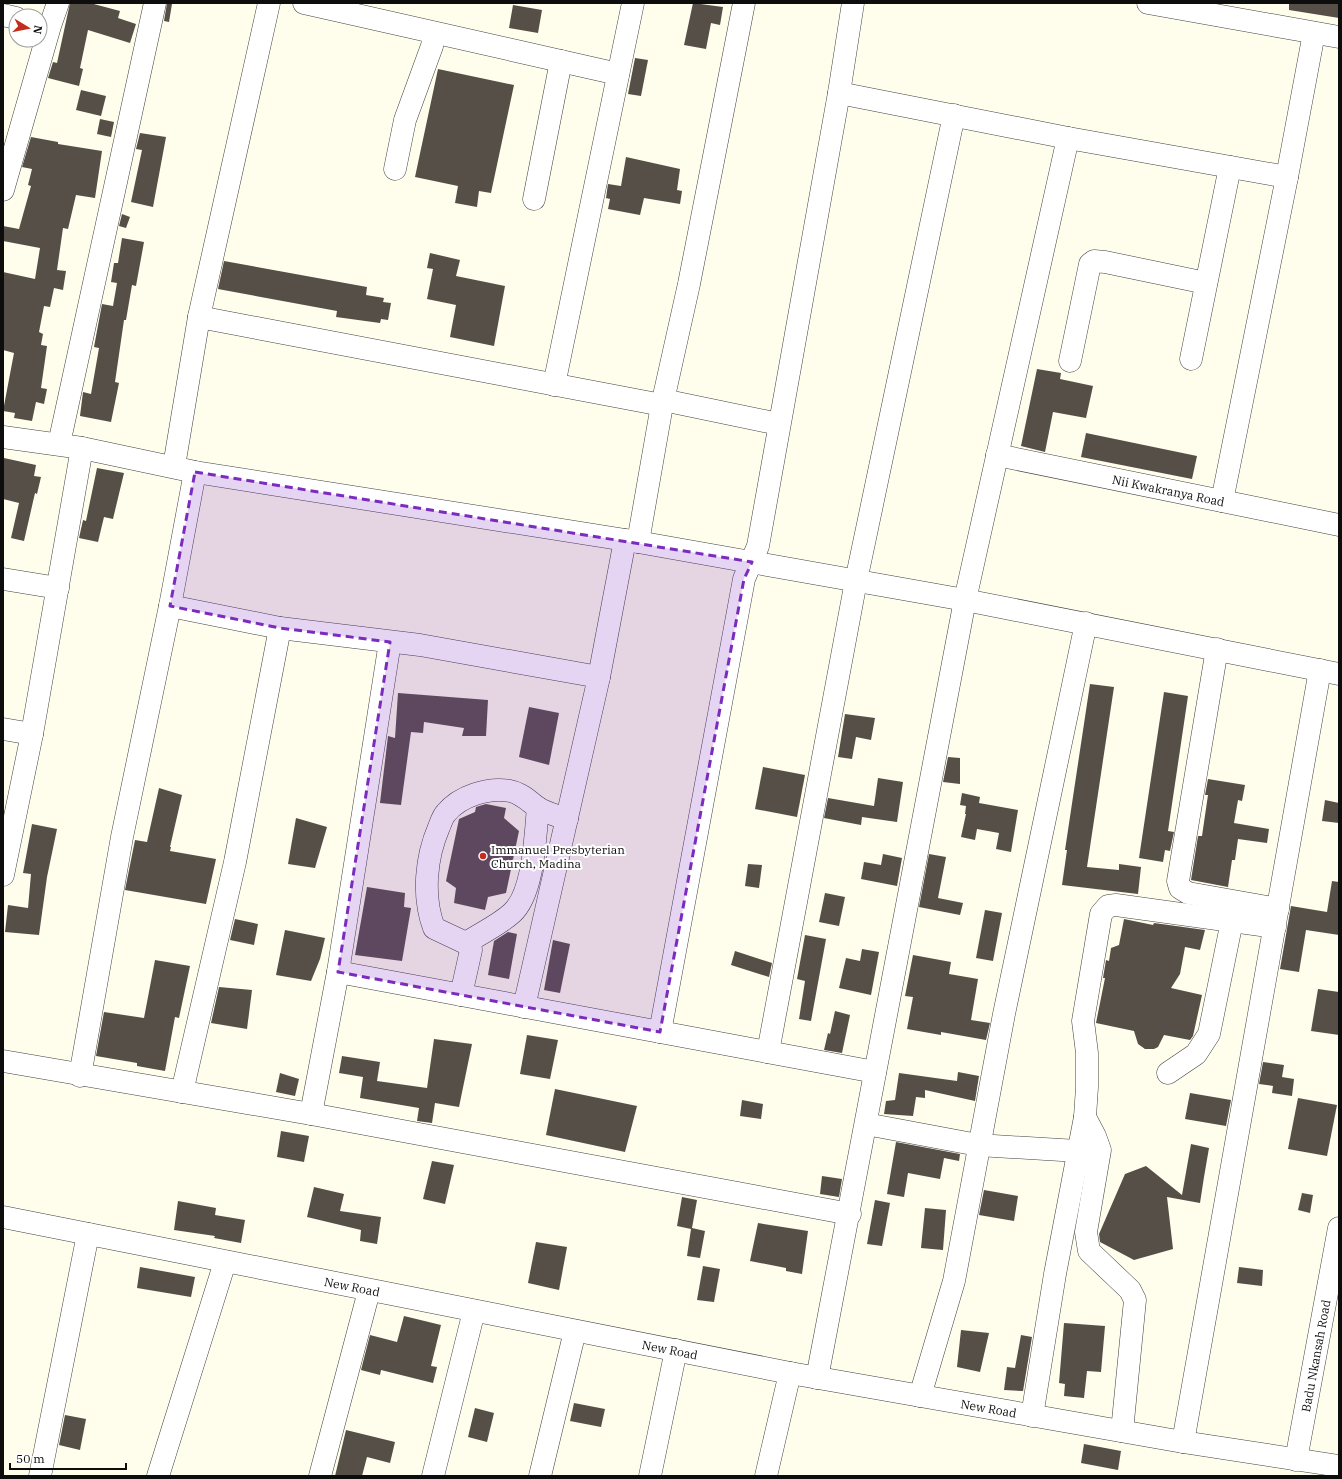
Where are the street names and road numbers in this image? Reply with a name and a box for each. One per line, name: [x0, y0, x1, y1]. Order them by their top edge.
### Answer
street label: Nii Kwakranya Road: [1111, 471, 1226, 509]
street label: New Road: [323, 1273, 381, 1299]
street label: Badu Nkansah Road: [1298, 1298, 1333, 1413]
street label: New Road: [641, 1336, 699, 1362]
street label: New Road: [960, 1396, 1018, 1420]

